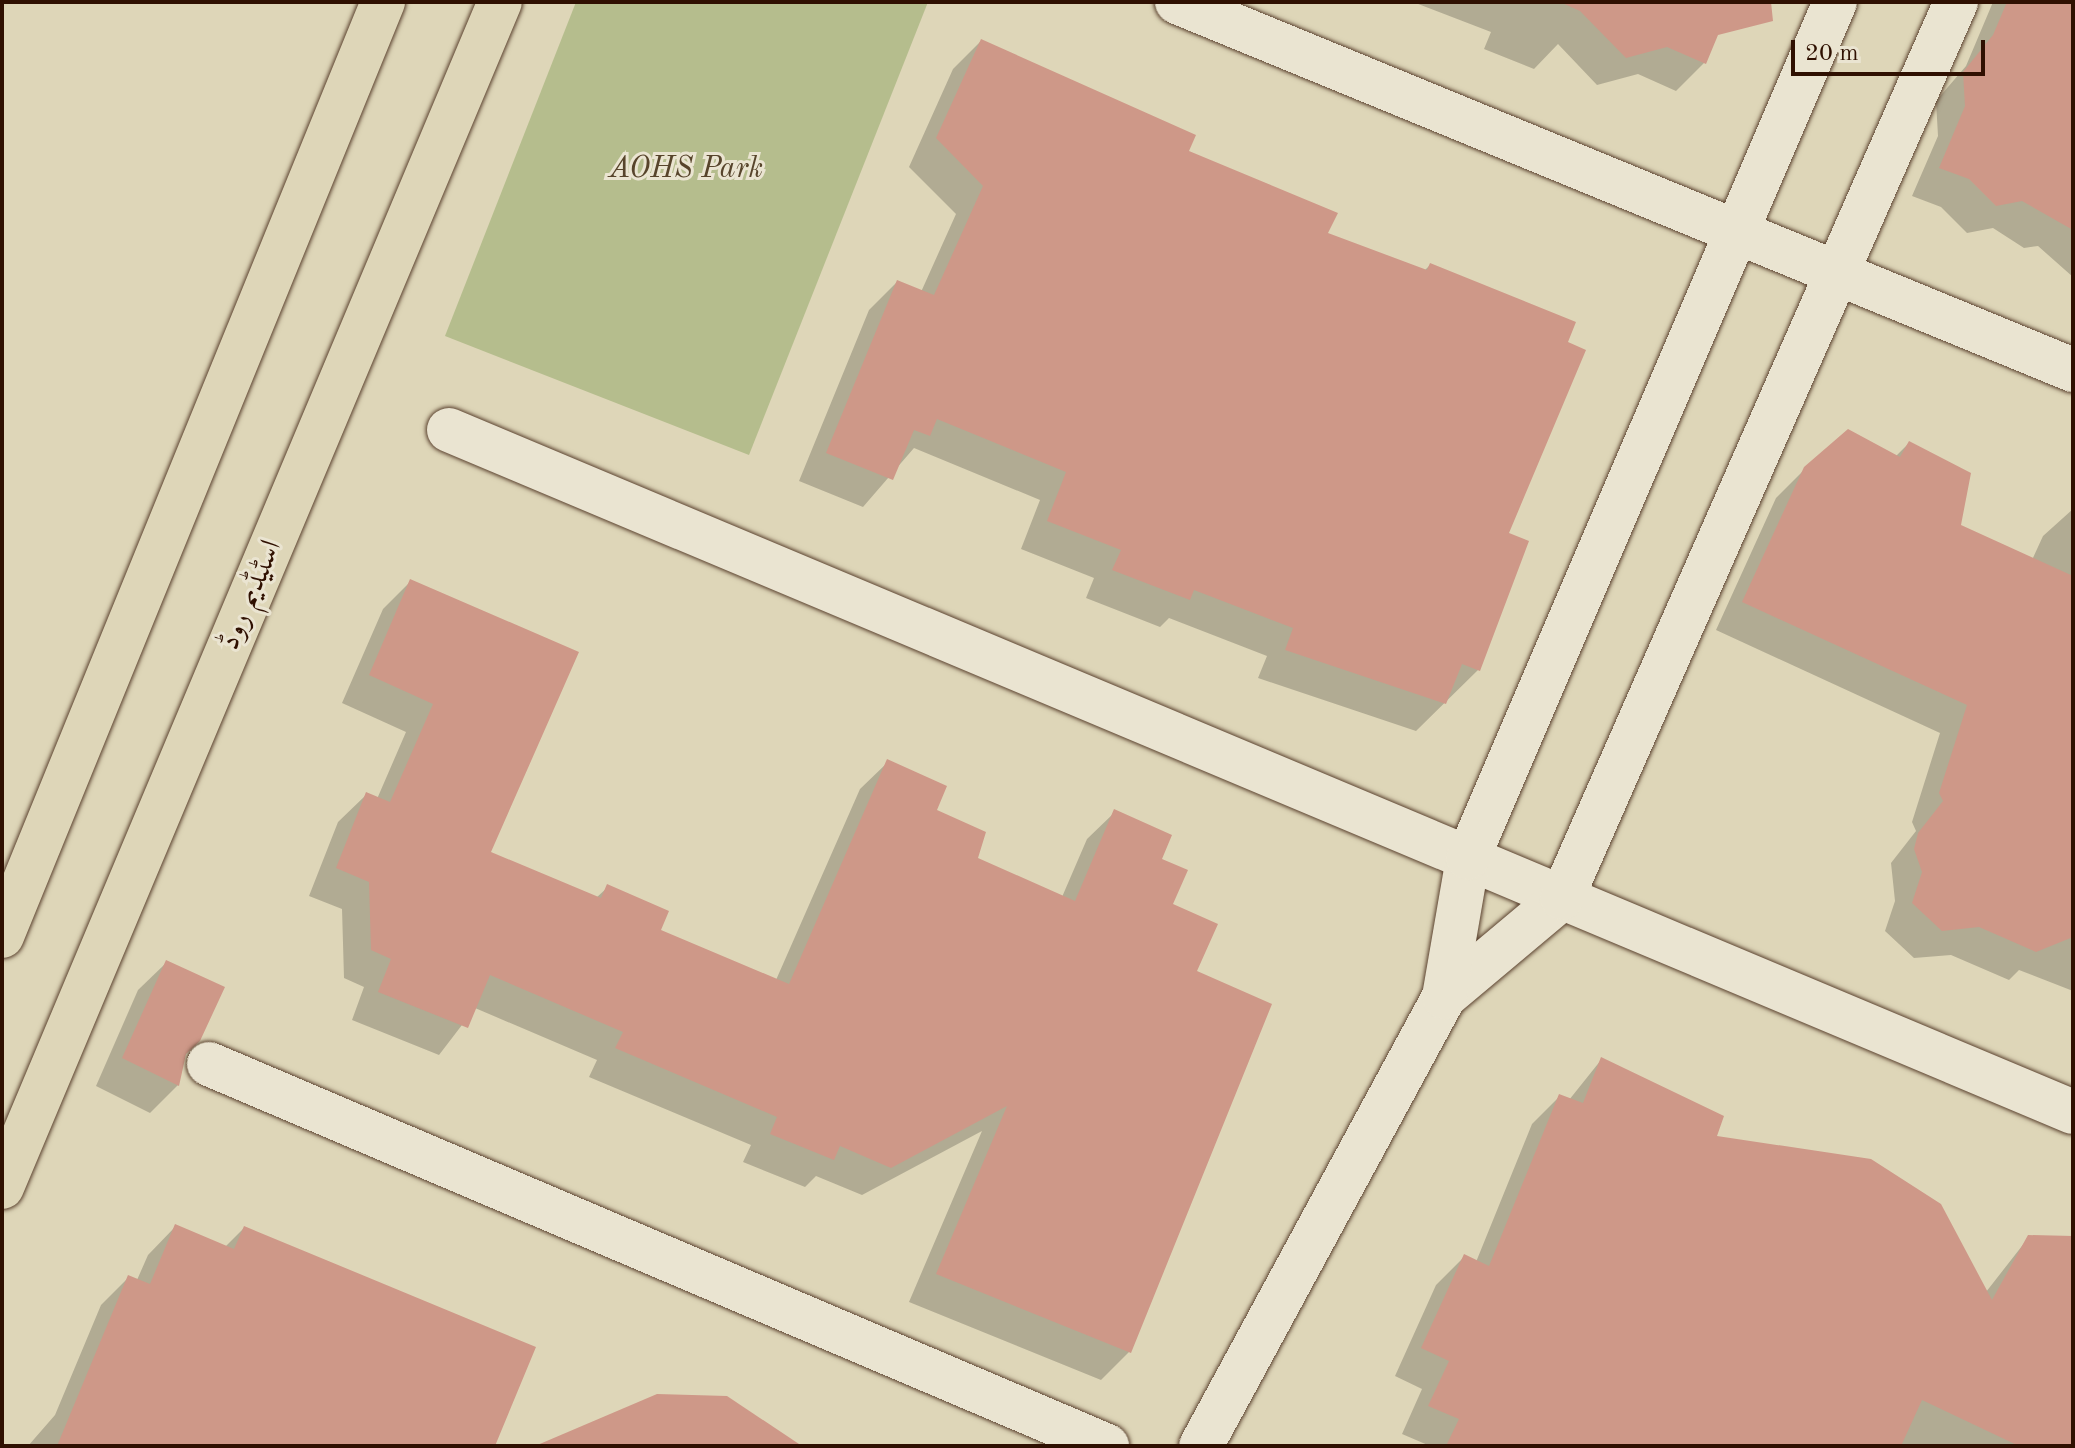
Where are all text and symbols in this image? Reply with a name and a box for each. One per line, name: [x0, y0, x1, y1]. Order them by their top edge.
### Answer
scale bar: [1795, 24, 1989, 74]
text: 20 m: [1805, 42, 1859, 66]
park label: AOHS Park: [609, 151, 763, 187]
street label: اسٹیڈیم روڈ: [212, 535, 290, 655]

